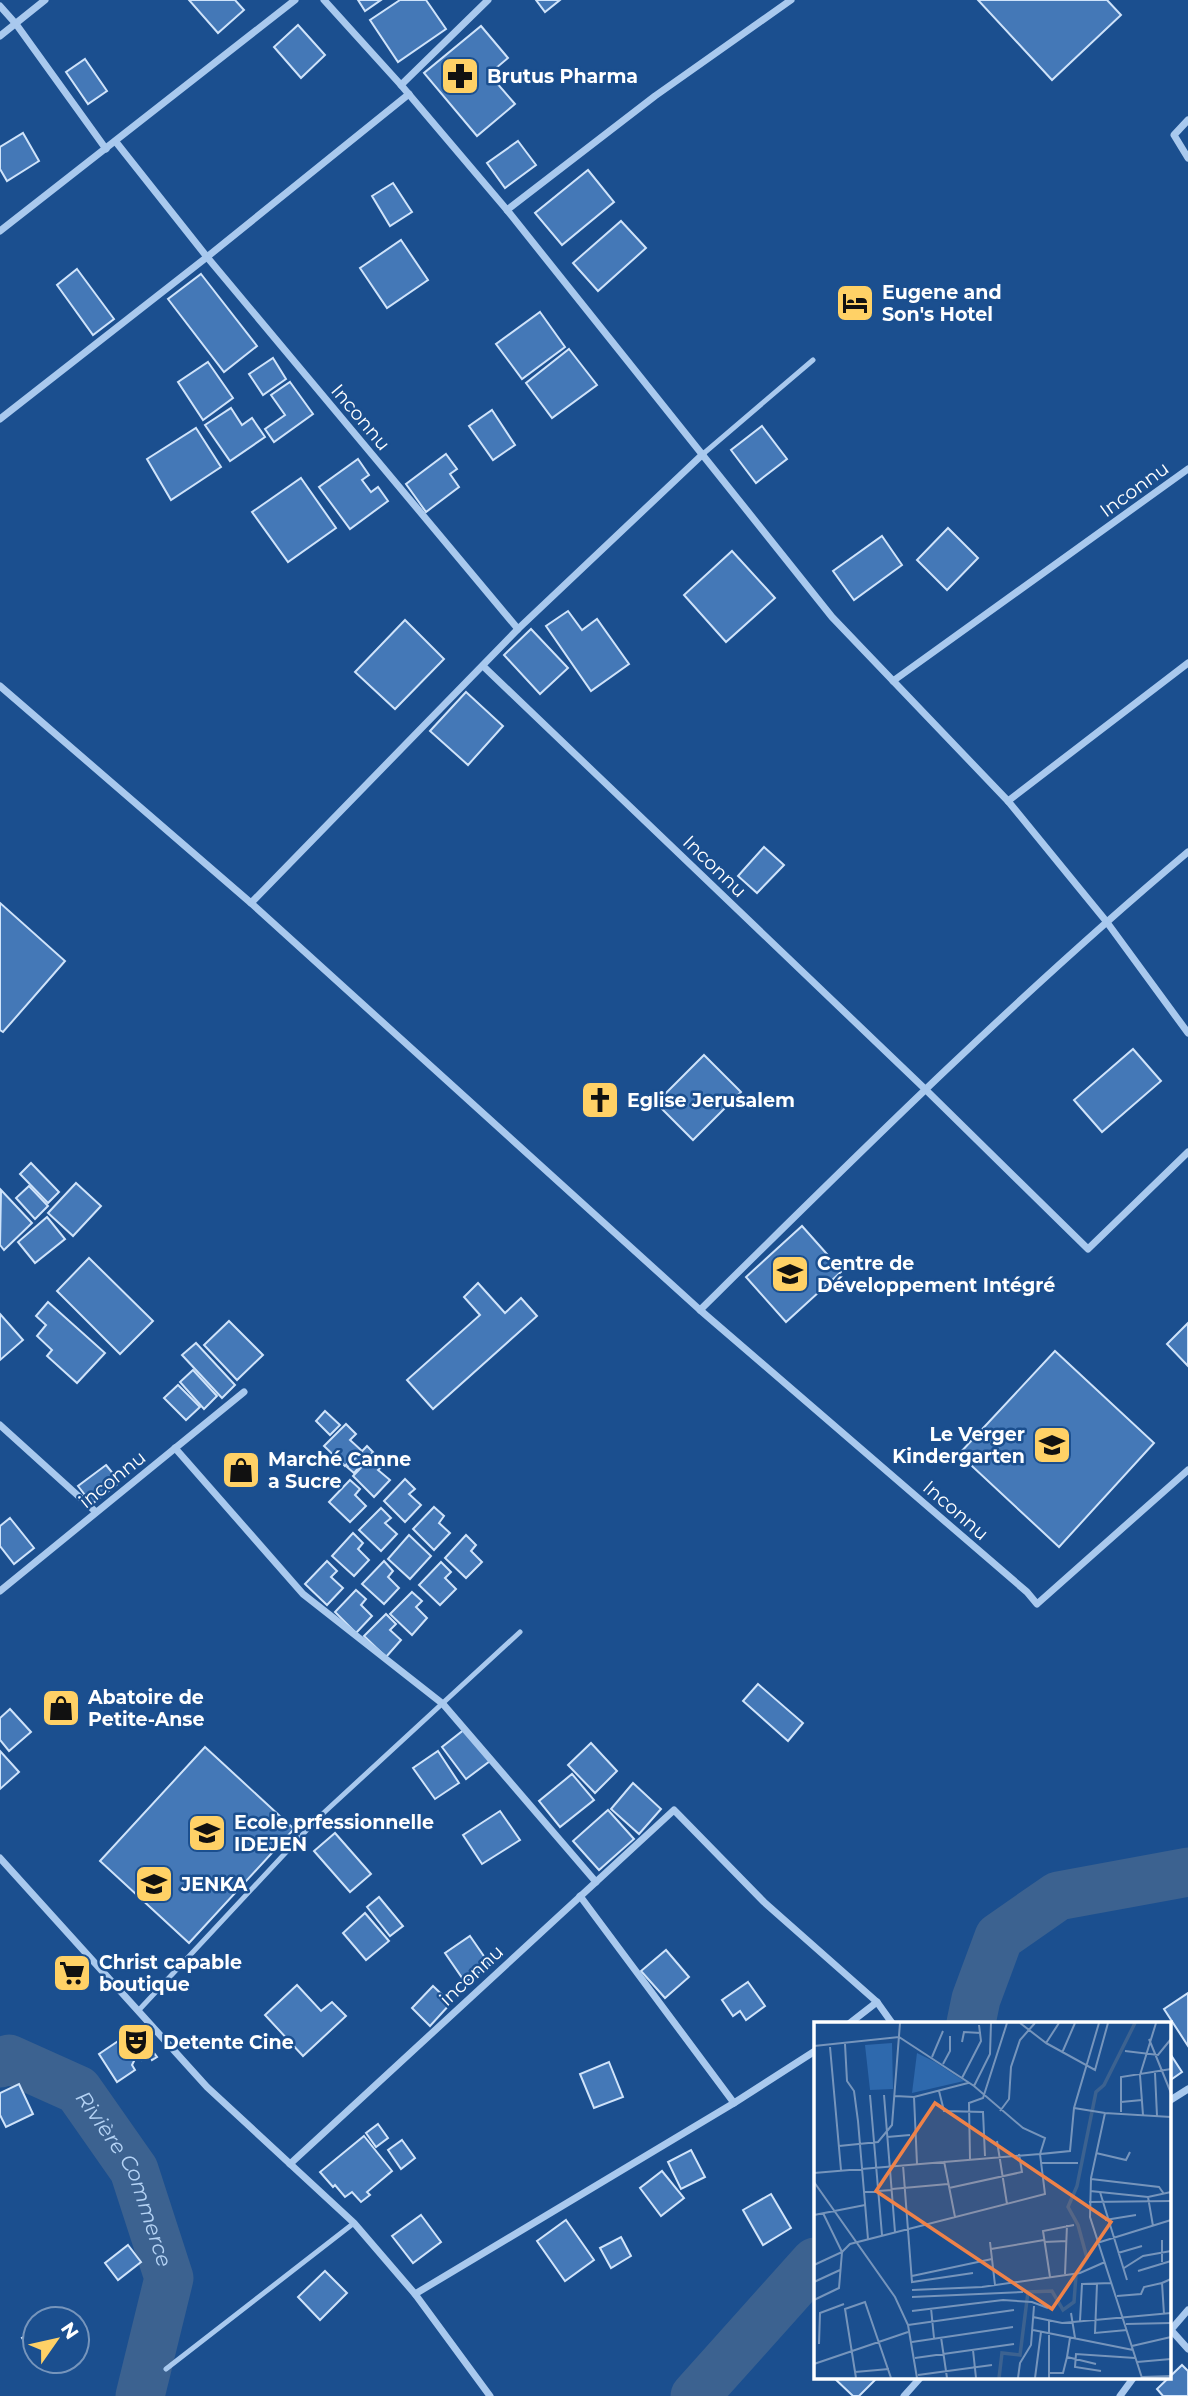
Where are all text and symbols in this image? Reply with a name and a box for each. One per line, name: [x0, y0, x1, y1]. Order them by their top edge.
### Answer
pharmacy icon: Brutus Pharma: [439, 55, 481, 97]
place label: Brutus Pharma: [487, 65, 638, 88]
place label: Eugene and Son's Hotel: [882, 281, 1002, 326]
hotel icon: Eugene and Son's Hotel: [834, 282, 876, 324]
street label: Inconnu: [326, 379, 395, 455]
street label: Inconnu: [1095, 457, 1173, 522]
street label: Inconnu: [678, 830, 751, 902]
church icon: Eglise Jerusalem: [579, 1079, 621, 1121]
place label: Eglise Jerusalem: [627, 1089, 795, 1112]
place label: Centre de Développement Intégré: [817, 1252, 1055, 1297]
school or university icon: Centre de Développement Intégré: [769, 1253, 811, 1295]
place label: Le Verger Kindergarten: [892, 1423, 1025, 1468]
school or university icon: Le Verger Kindergarten: [1031, 1424, 1073, 1466]
street label: inconnu: [74, 1446, 150, 1513]
place label: Marché Canne a Sucre: [268, 1448, 411, 1493]
shop icon: Marché Canne a Sucre: [220, 1449, 262, 1491]
street label: Inconnu: [918, 1476, 993, 1545]
place label: Abatoire de Petite-Anse: [87, 1686, 204, 1731]
shop icon: Abatoire de Petite-Anse: [40, 1687, 82, 1729]
place label: Ecole prfessionnelle IDEJEN: [234, 1811, 434, 1856]
school or university icon: Ecole prfessionnelle IDEJEN: [186, 1812, 228, 1854]
school or university icon: JENKA: [133, 1863, 175, 1905]
place label: JENKA: [180, 1873, 248, 1896]
street label: inconnu: [435, 1940, 508, 2011]
place label: Christ capable boutique: [99, 1951, 242, 1996]
supermarket icon: Christ capable boutique: [51, 1952, 93, 1994]
theatre icon: Detente Cine: [115, 2021, 157, 2063]
inset map: [814, 2022, 1170, 2378]
place label: Detente Cine: [163, 2031, 294, 2054]
water label: Rivière Commerce: [71, 2086, 178, 2270]
north arrow: [21, 2305, 91, 2375]
text: N: [56, 2318, 84, 2344]

